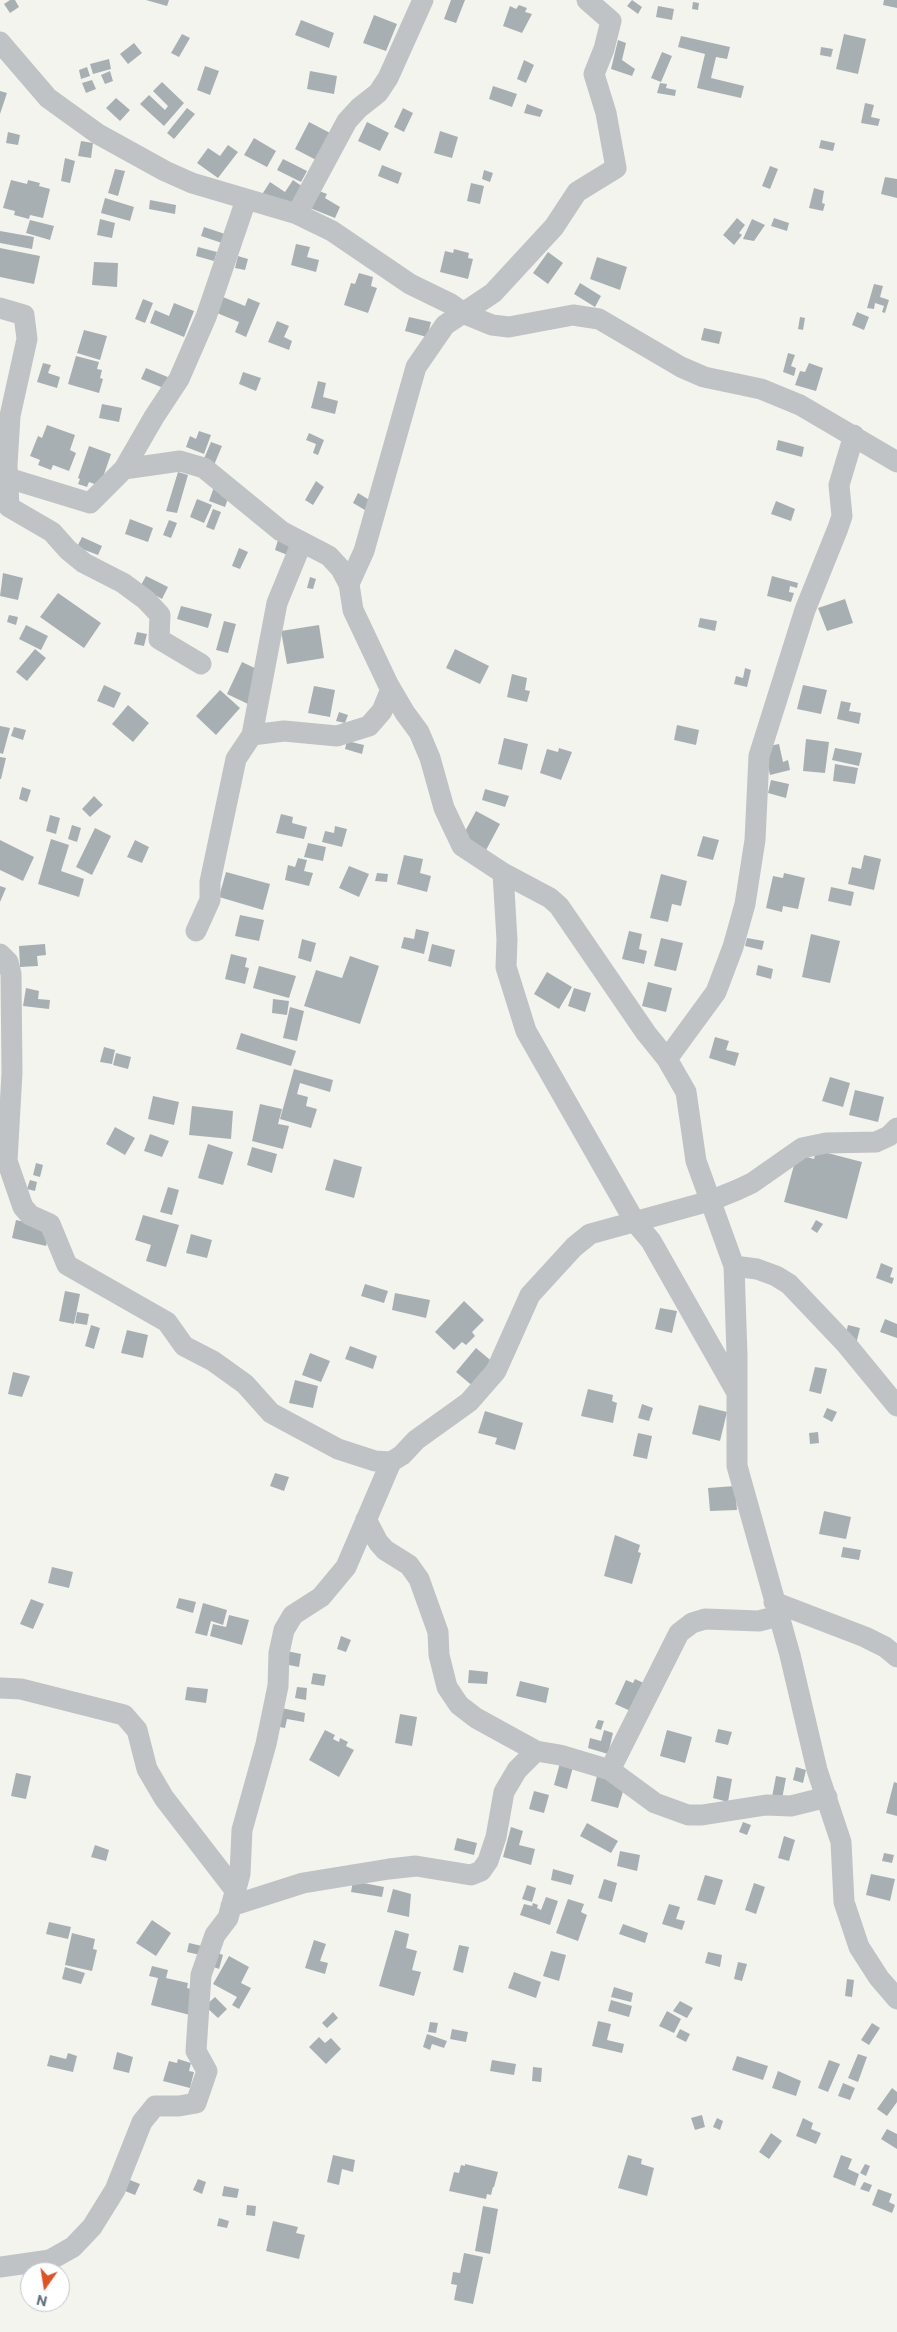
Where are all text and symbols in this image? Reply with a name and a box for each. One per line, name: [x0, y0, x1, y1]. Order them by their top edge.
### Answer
north arrow: [20, 2262, 70, 2312]
text: N: [35, 2292, 49, 2311]

